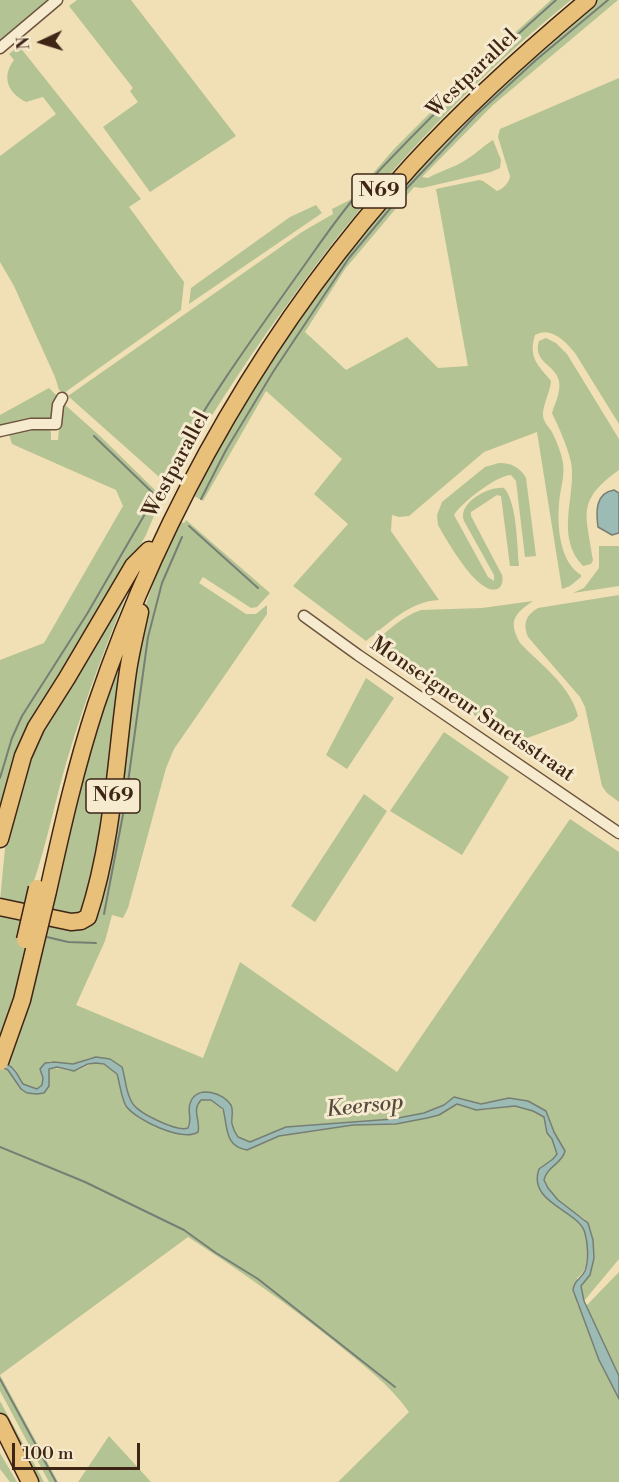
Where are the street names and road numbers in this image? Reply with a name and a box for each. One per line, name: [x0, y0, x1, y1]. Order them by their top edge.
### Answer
street label: Westparallel: [422, 24, 524, 124]
road number: N69: [352, 174, 406, 208]
street label: Westparallel: [138, 408, 216, 522]
street label: Monseigneur Smetsstraat: [365, 632, 579, 788]
road number: N69: [86, 779, 140, 813]

